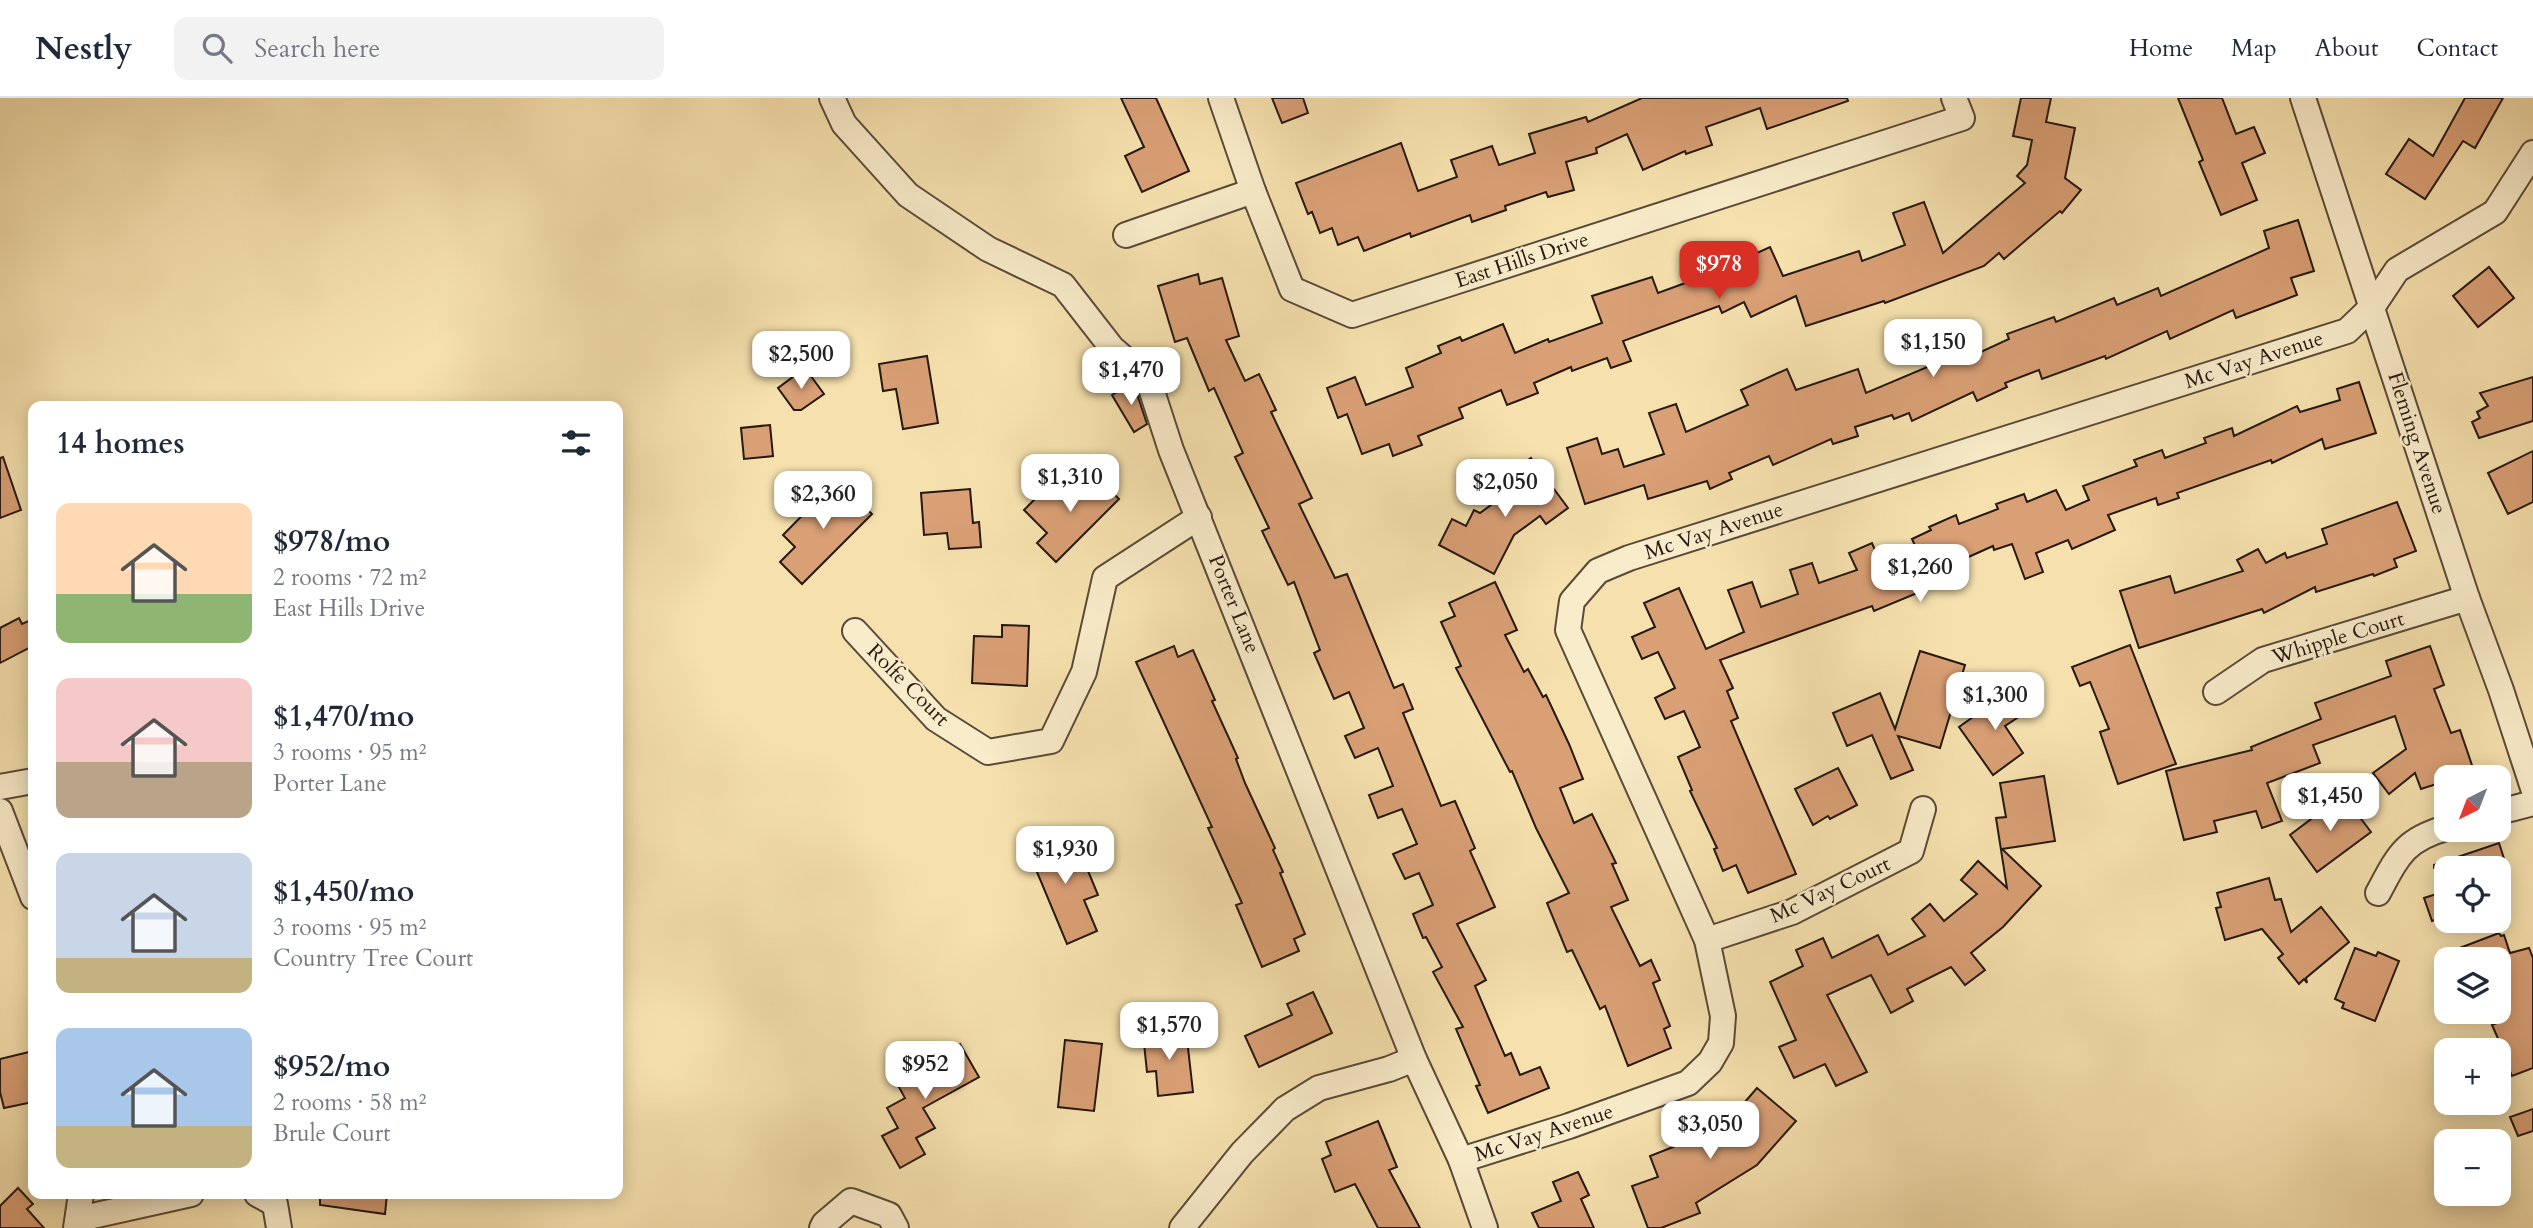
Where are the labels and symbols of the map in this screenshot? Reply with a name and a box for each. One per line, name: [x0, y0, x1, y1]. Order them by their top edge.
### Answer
street label: East Hills Drive: [1451, 225, 1593, 295]
pin: $978: [1678, 242, 1760, 301]
pin: $1,150: [1876, 320, 1990, 379]
street label: Mc Vay Avenue: [2181, 324, 2327, 396]
pin: $2,500: [744, 331, 858, 391]
pin: $1,470: [1074, 348, 1188, 407]
street label: Fleming Avenue: [2380, 368, 2454, 518]
pin: $1,310: [1013, 454, 1127, 514]
pin: $2,050: [1448, 460, 1562, 519]
pin: $2,360: [766, 472, 880, 531]
street label: Mc Vay Avenue: [1641, 495, 1787, 567]
pin: $1,260: [1863, 545, 1977, 604]
street label: Porter Lane: [1201, 550, 1267, 658]
street label: Whipple Court: [2267, 604, 2408, 672]
street label: Rolfe Court: [860, 637, 956, 733]
pin: $1,300: [1938, 672, 2052, 732]
north arrow: [2434, 765, 2511, 842]
pin: $1,450: [2273, 774, 2387, 833]
pin: $1,930: [1008, 826, 1122, 886]
street label: Mc Vay Court: [1765, 849, 1895, 930]
pin: $1,570: [1112, 1002, 1226, 1062]
pin: $952: [884, 1042, 966, 1101]
street label: Mc Vay Avenue: [1471, 1097, 1617, 1169]
pin: $3,050: [1653, 1102, 1767, 1161]

